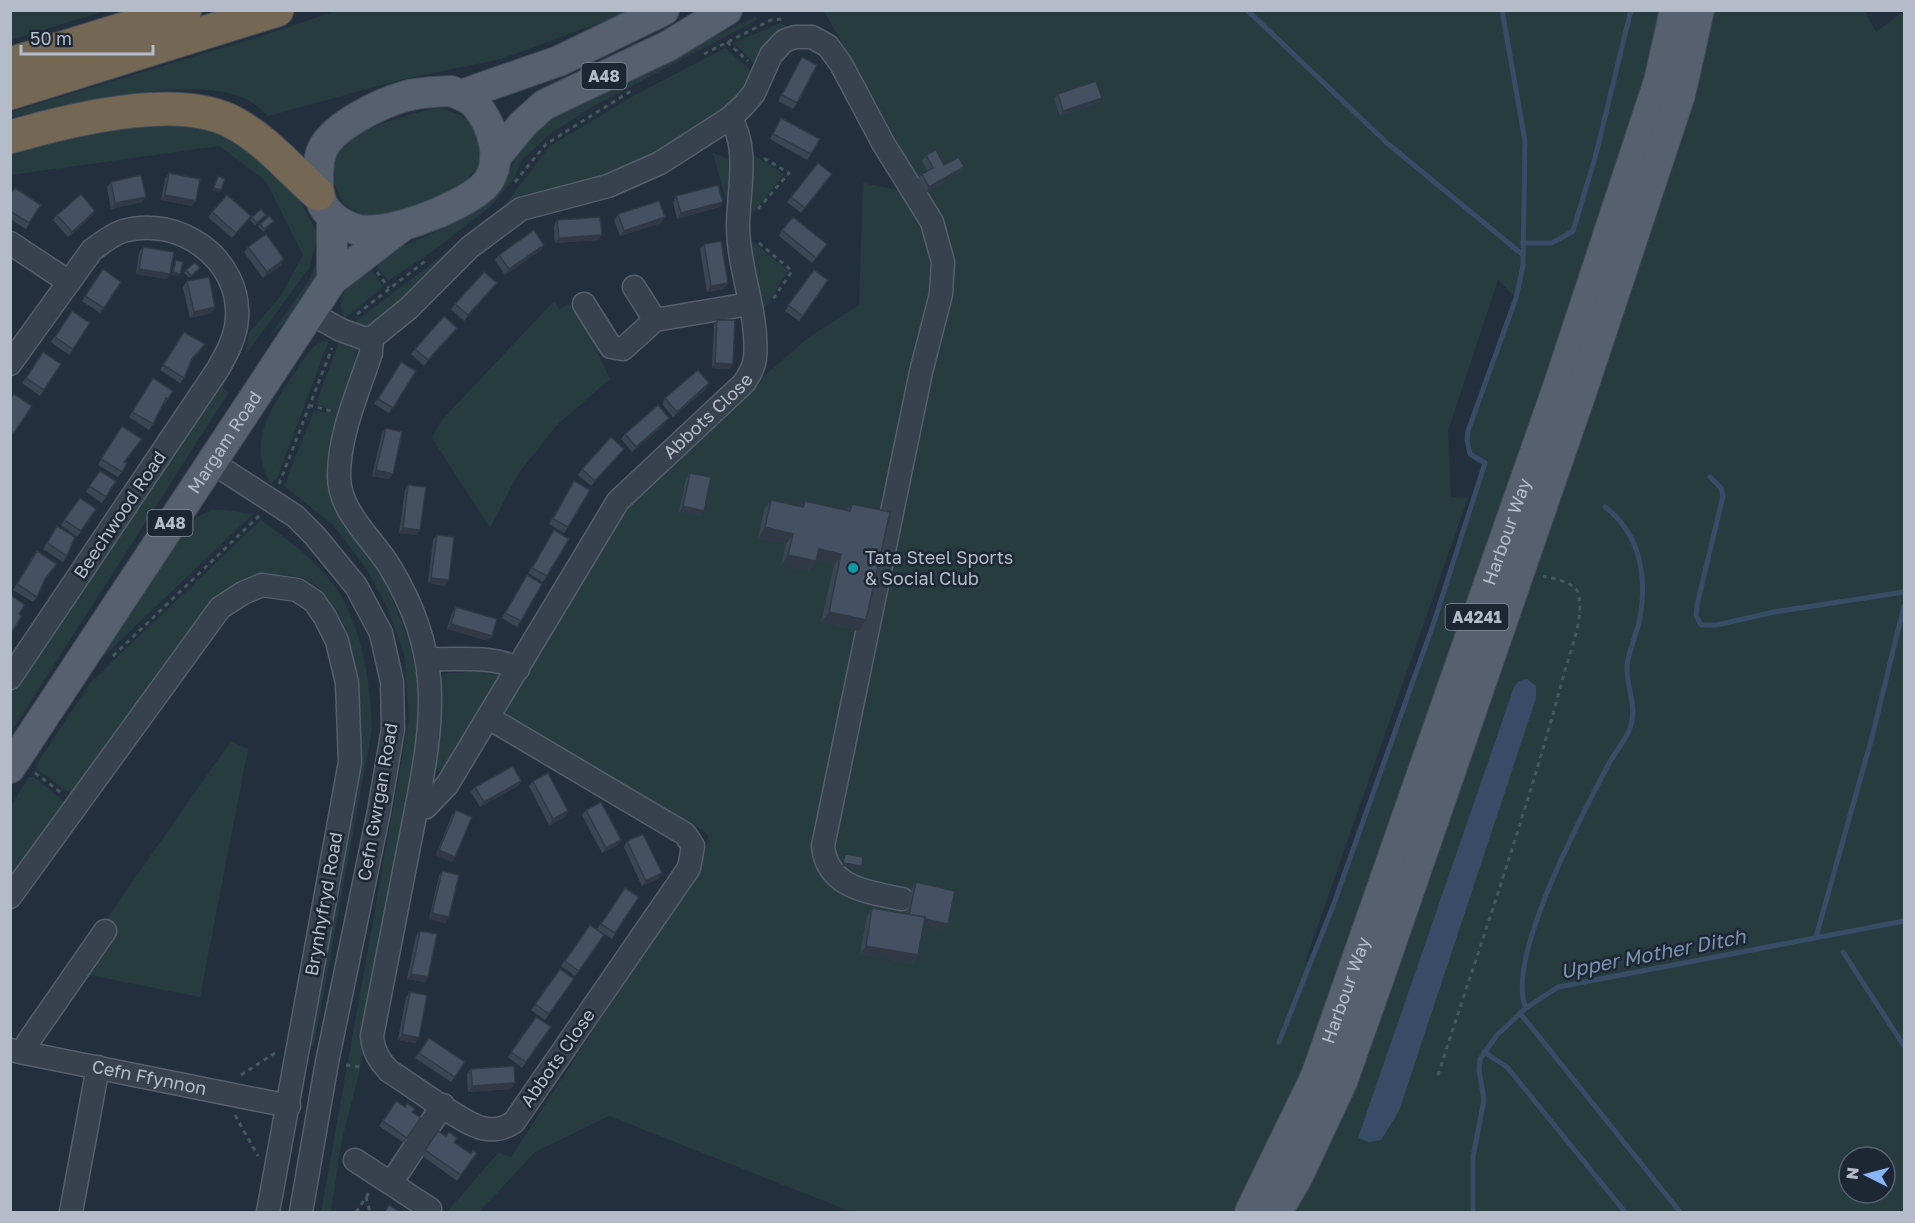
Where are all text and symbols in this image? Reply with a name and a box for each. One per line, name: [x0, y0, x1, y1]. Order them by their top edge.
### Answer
scale bar: [21, 18, 153, 56]
text: 50 m: [30, 27, 72, 49]
road number: A48: [582, 63, 626, 89]
street label: Abbots Close: [658, 369, 757, 463]
street label: Margam Road: [182, 386, 266, 497]
street label: Beechwood Road: [68, 446, 170, 582]
street label: Harbour Way: [1477, 475, 1535, 588]
road number: A48: [148, 510, 192, 536]
place label: Tata Steel Sports & Social Club: [865, 546, 1013, 589]
marker: Tata Steel Sports & Social Club: [846, 561, 860, 575]
road number: A4241: [1446, 604, 1508, 630]
street label: Cefn Gwrgan Road: [352, 721, 402, 882]
street label: Brynhyfryd Road: [300, 830, 346, 977]
water label: Upper Mother Ditch: [1558, 923, 1748, 983]
street label: Harbour Way: [1316, 934, 1374, 1046]
street label: Abbots Close: [515, 1004, 599, 1111]
street label: Cefn Ffynnon: [90, 1055, 209, 1099]
north arrow: [1837, 1145, 1897, 1205]
text: N: [1842, 1166, 1863, 1181]

